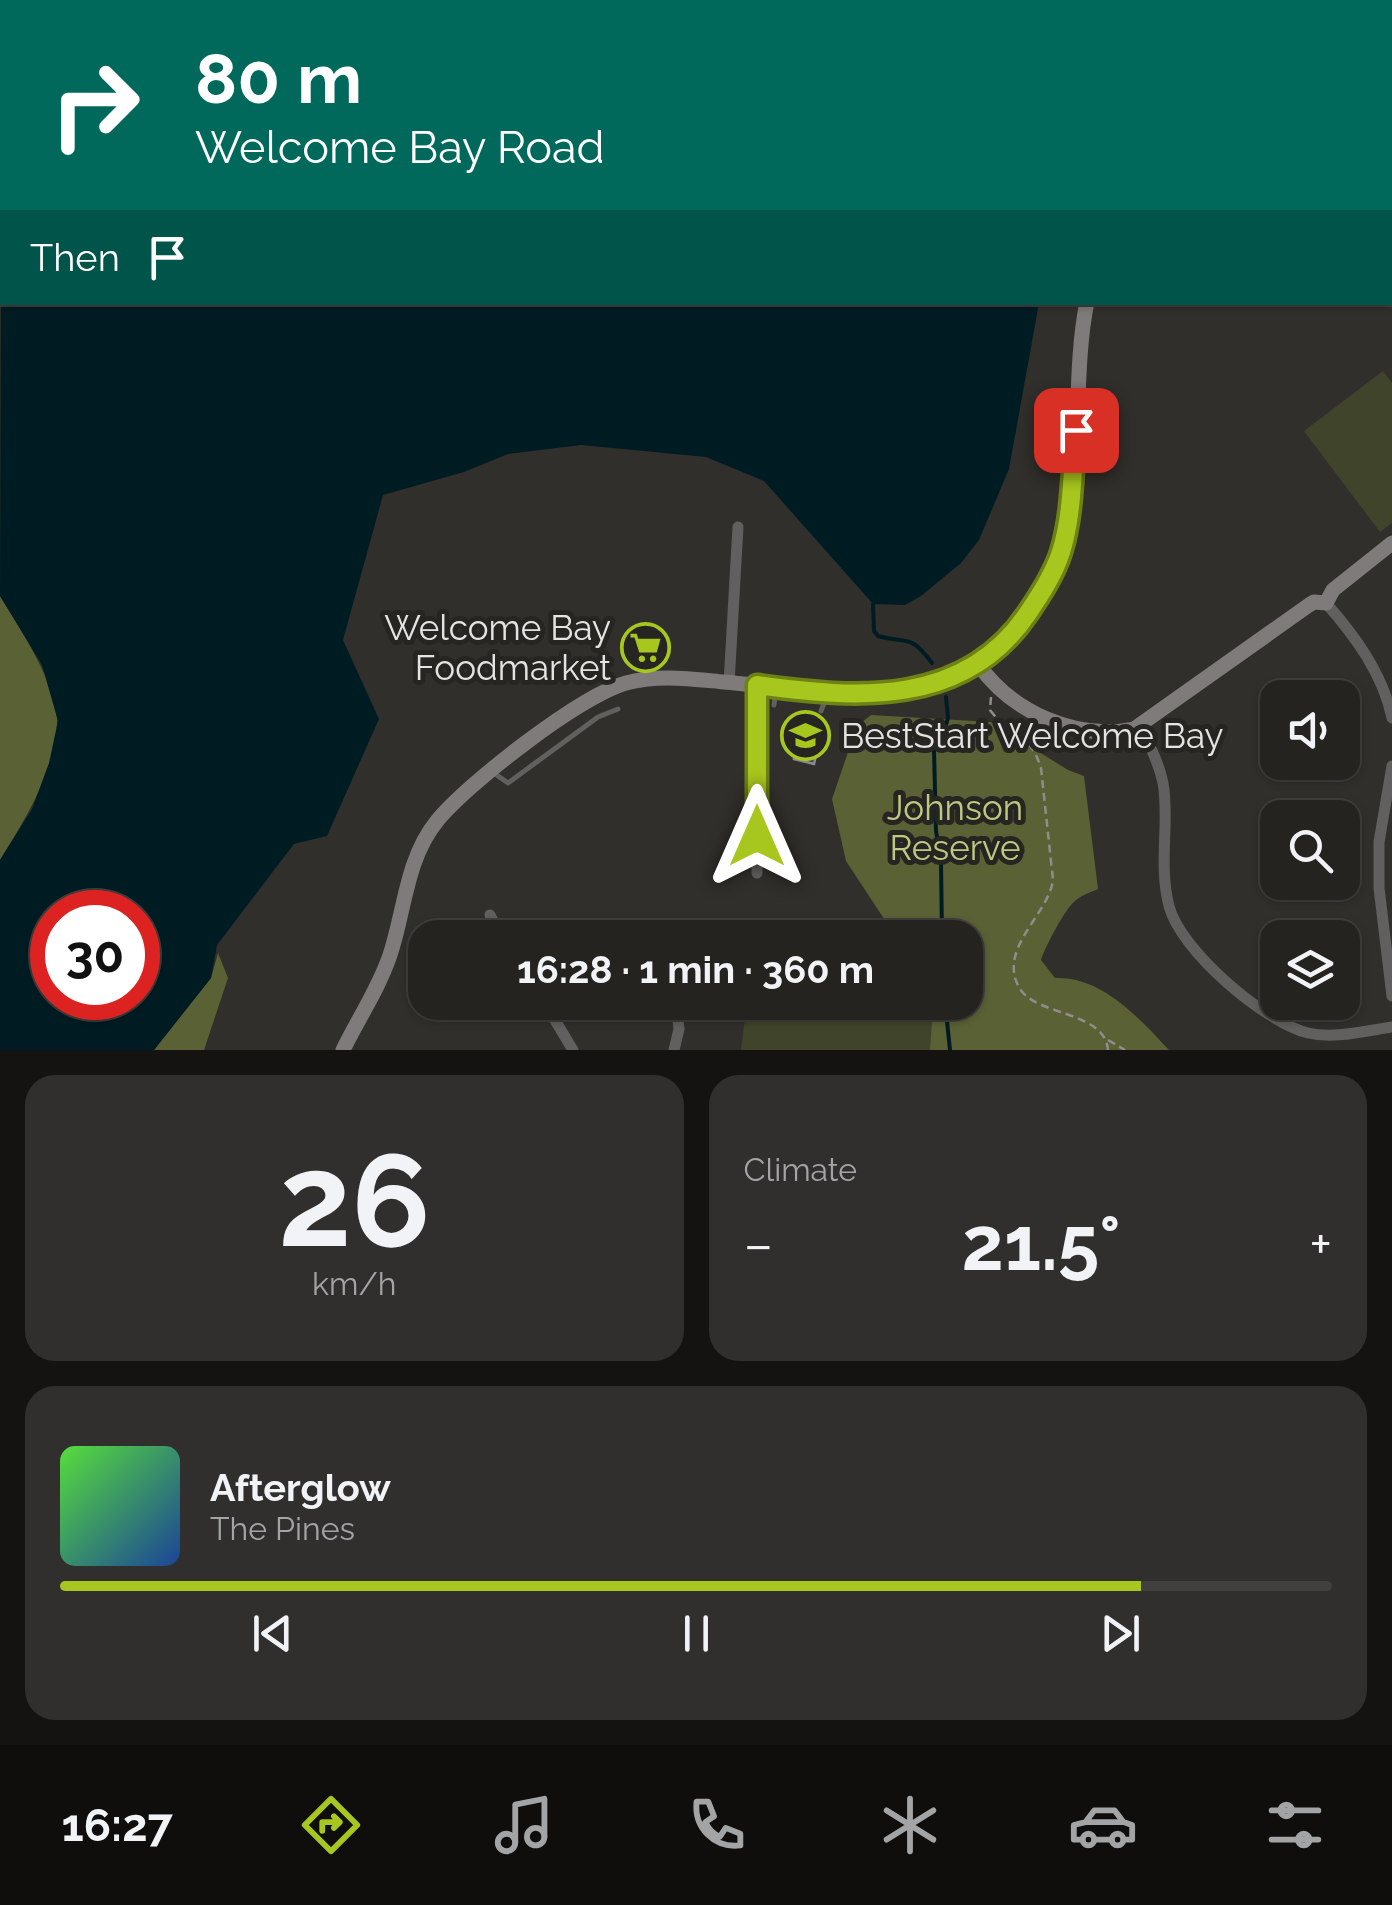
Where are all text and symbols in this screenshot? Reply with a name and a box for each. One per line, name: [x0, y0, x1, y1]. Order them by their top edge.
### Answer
text: 80 m: [195, 37, 362, 119]
icon: right: [30, 40, 160, 170]
text: Welcome Bay Road: [195, 121, 605, 174]
icon: arrive: [140, 230, 195, 285]
text: Then: [30, 235, 120, 280]
pin: [1034, 388, 1119, 473]
icon: arrive: [1049, 403, 1104, 458]
place label: Welcome Bay Foodmarket: [384, 607, 611, 688]
supermarket icon: Welcome Bay Foodmarket: [620, 622, 672, 674]
map controls: [1260, 680, 1360, 1020]
button: sound: [1260, 680, 1360, 780]
school or university icon: BestStart Welcome Bay: [780, 710, 832, 762]
place label: BestStart Welcome Bay: [841, 715, 1224, 756]
position arrow: [705, 784, 809, 888]
park label: Johnson Reserve: [887, 787, 1023, 868]
button: search: [1260, 800, 1360, 900]
speed limit sign: 30: [30, 890, 160, 1020]
button: layers: [1260, 920, 1360, 1020]
text: 16:28 · 1 min · 360 m: [517, 947, 874, 992]
text: 26: [278, 1124, 430, 1276]
text: Climate: [744, 1151, 857, 1188]
text: 21.5°: [962, 1199, 1121, 1288]
text: −: [744, 1212, 773, 1277]
text: +: [1309, 1212, 1332, 1277]
text: km/h: [312, 1265, 396, 1302]
text: Afterglow: [210, 1465, 391, 1510]
text: The Pines: [210, 1510, 355, 1547]
icon: previous: [245, 1606, 300, 1661]
icon: pause: [669, 1606, 724, 1661]
icon: next: [1093, 1606, 1148, 1661]
icon: directions: [296, 1790, 366, 1860]
icon: music: [489, 1790, 559, 1860]
icon: phone: [682, 1790, 752, 1860]
icon: climate: [875, 1790, 945, 1860]
icon: car: [1068, 1790, 1138, 1860]
icon: filters: [1260, 1790, 1330, 1860]
text: 16:27: [61, 1799, 173, 1852]

